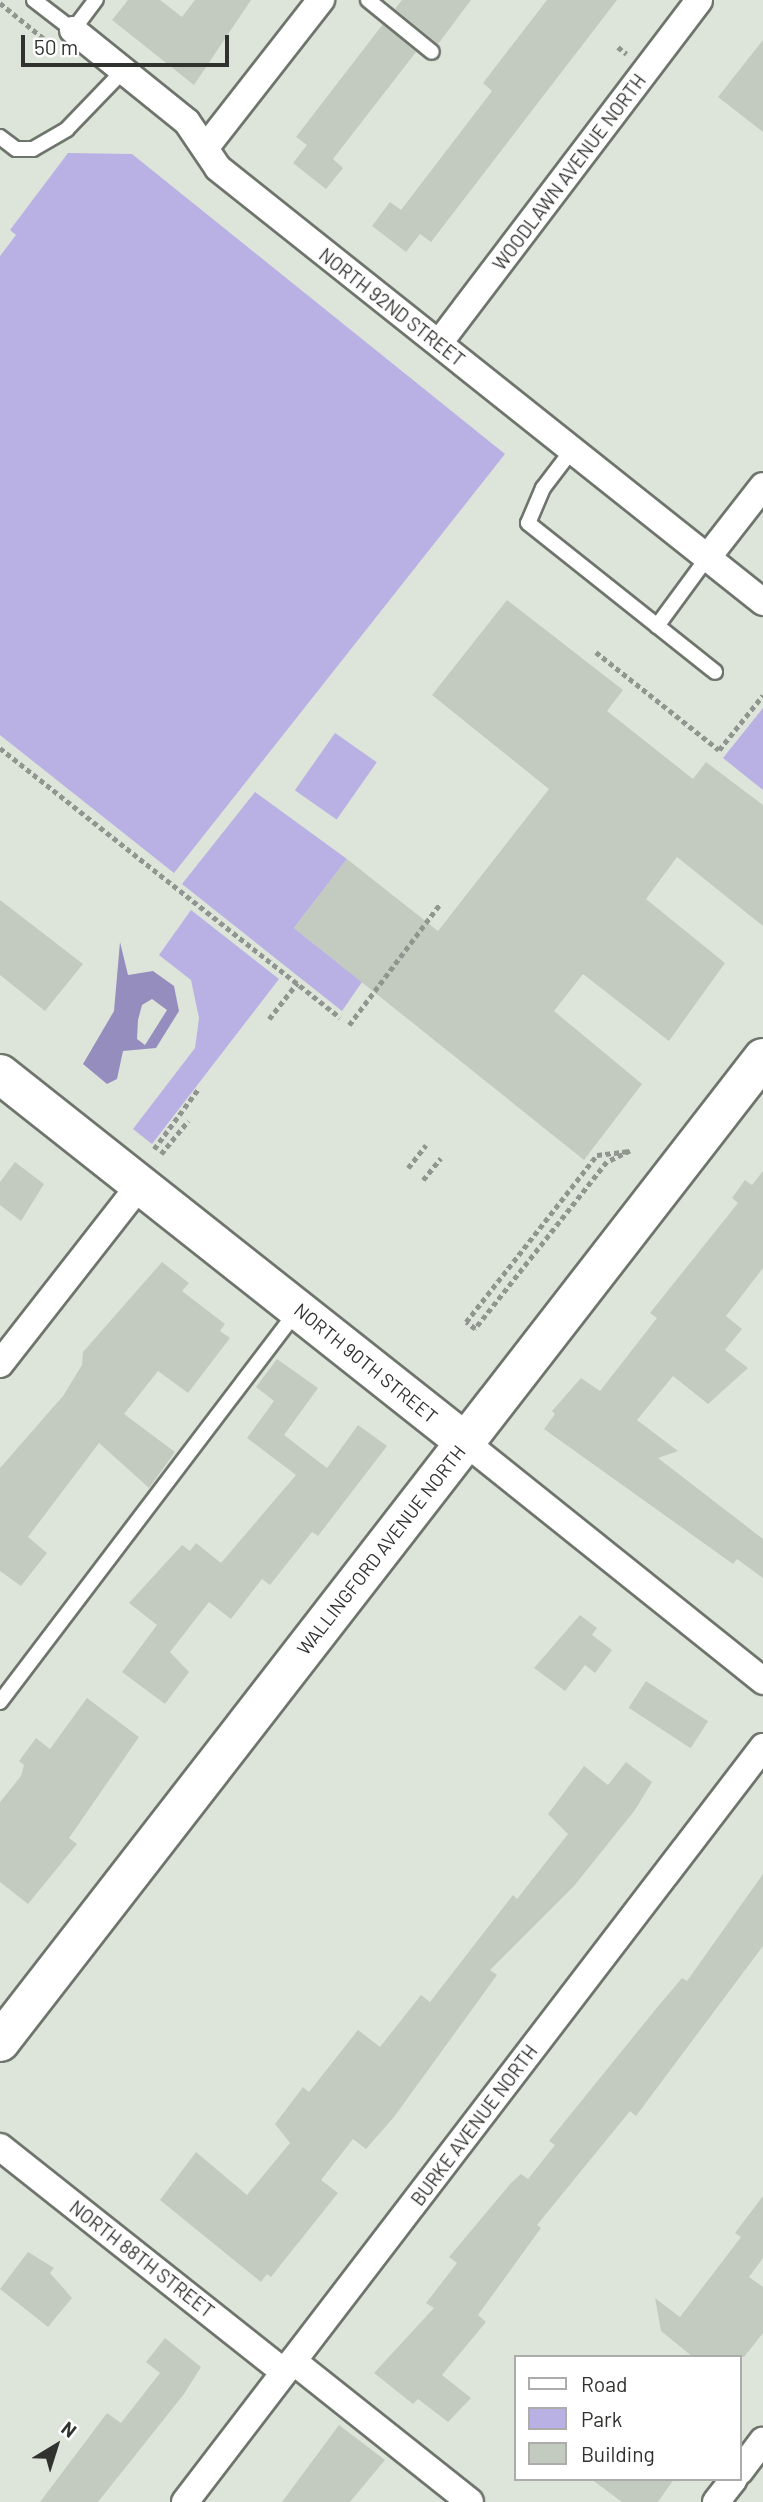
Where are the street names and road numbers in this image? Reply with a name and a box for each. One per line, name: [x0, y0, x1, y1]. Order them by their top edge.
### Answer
street label: WOODLAWN AVENUE NORTH: [488, 69, 650, 275]
street label: NORTH 92ND STREET: [315, 243, 469, 371]
street label: NORTH 90TH STREET: [290, 1298, 442, 1428]
street label: WALLINGFORD AVENUE NORTH: [292, 1440, 470, 1660]
street label: BURKE AVENUE NORTH: [406, 2040, 542, 2210]
street label: NORTH 88TH STREET: [65, 2196, 219, 2322]

